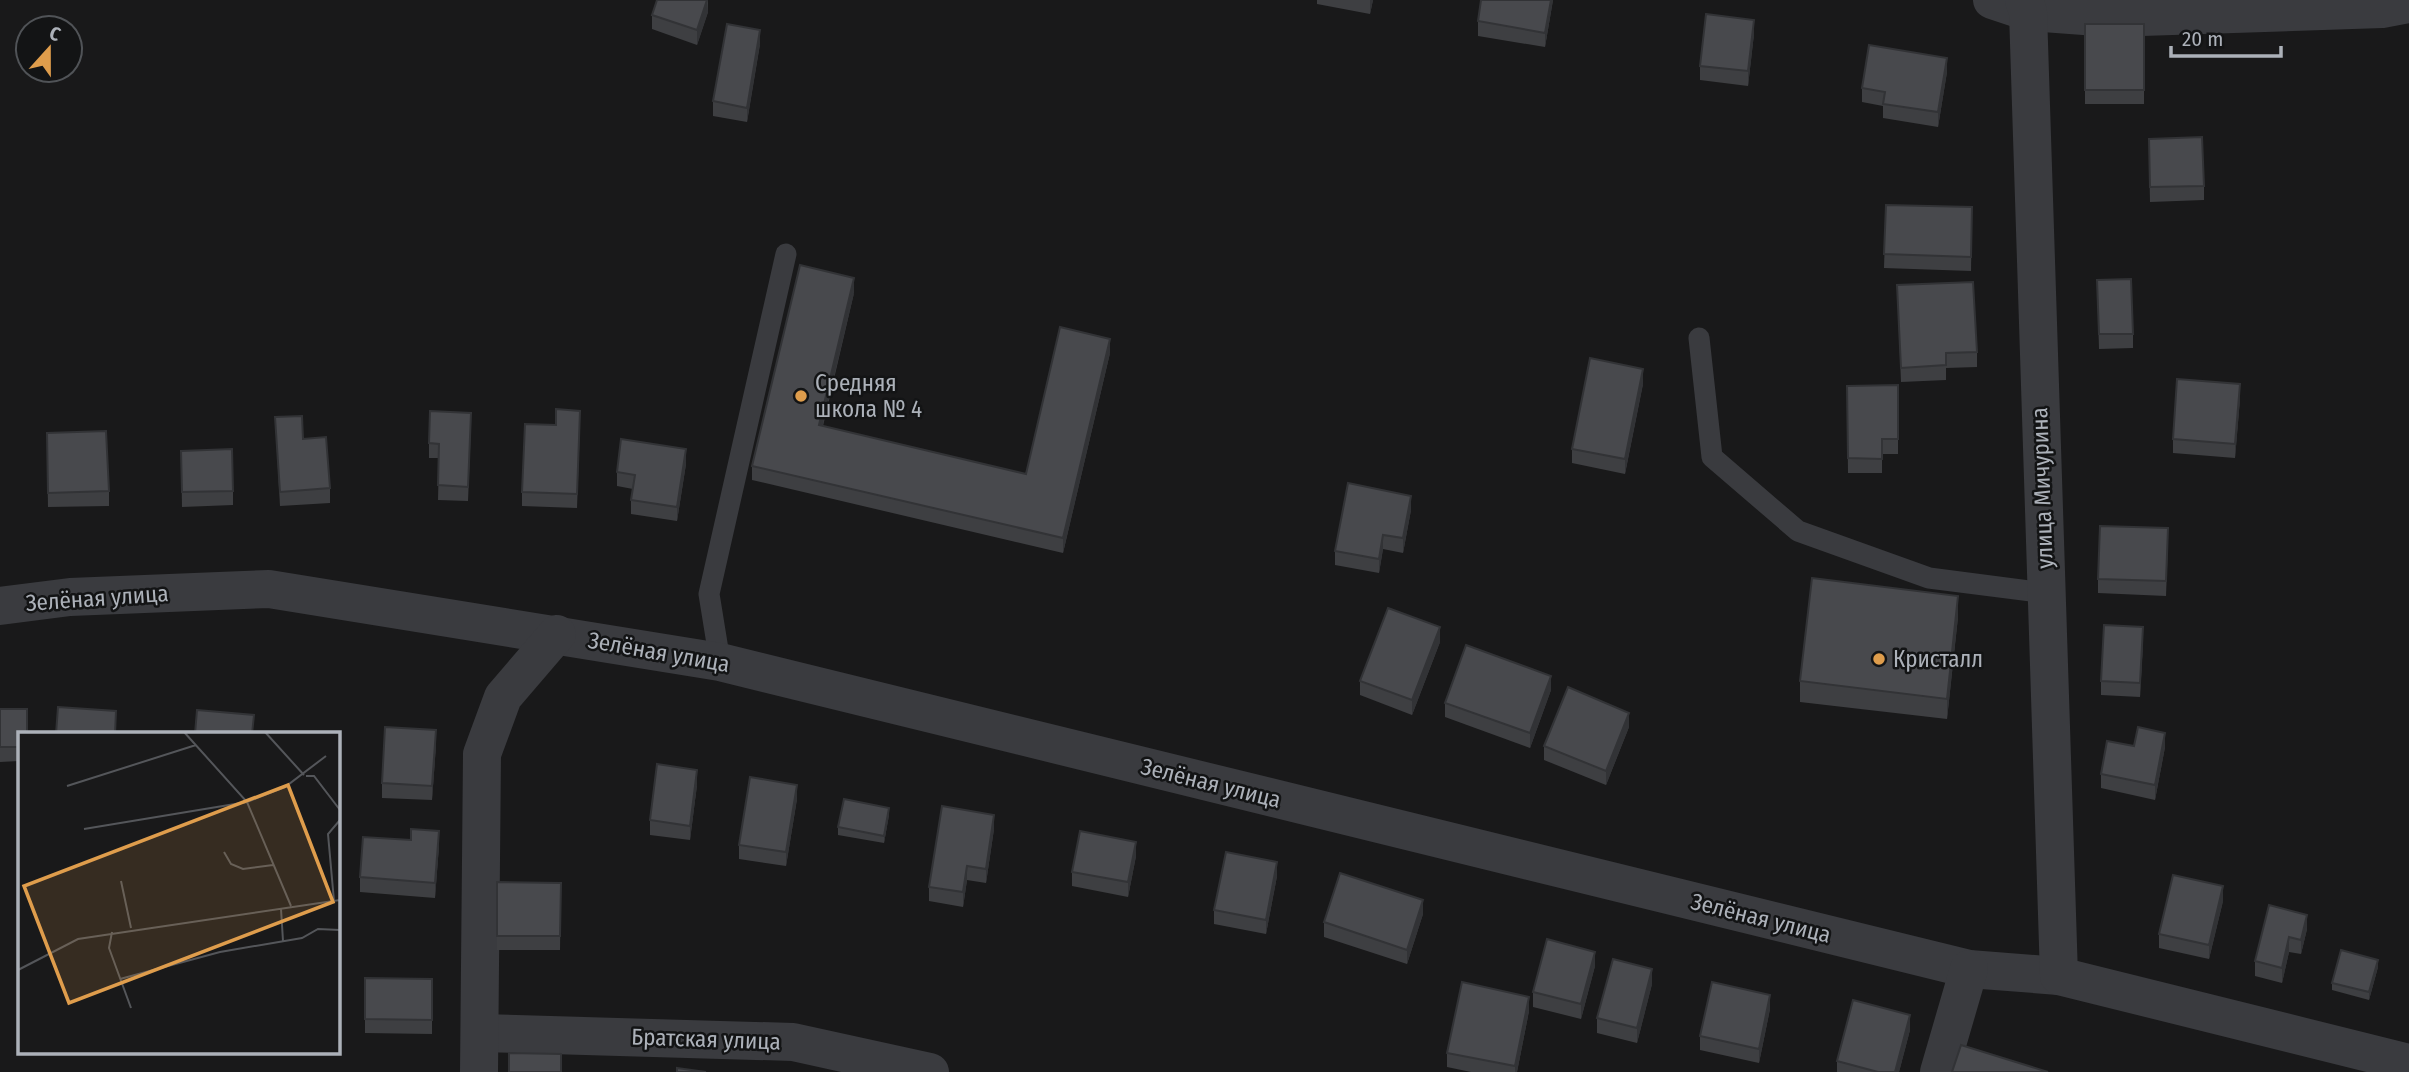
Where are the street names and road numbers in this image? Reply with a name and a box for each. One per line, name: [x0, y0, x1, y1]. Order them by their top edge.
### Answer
street label: улица Мичурина: [2025, 407, 2059, 569]
street label: Зелёная улица: [25, 579, 169, 617]
street label: Зелёная улица: [586, 626, 732, 678]
street label: Зелёная улица: [1138, 752, 1284, 814]
street label: Зелёная улица: [1688, 887, 1834, 949]
street label: Братская улица: [631, 1022, 781, 1056]

